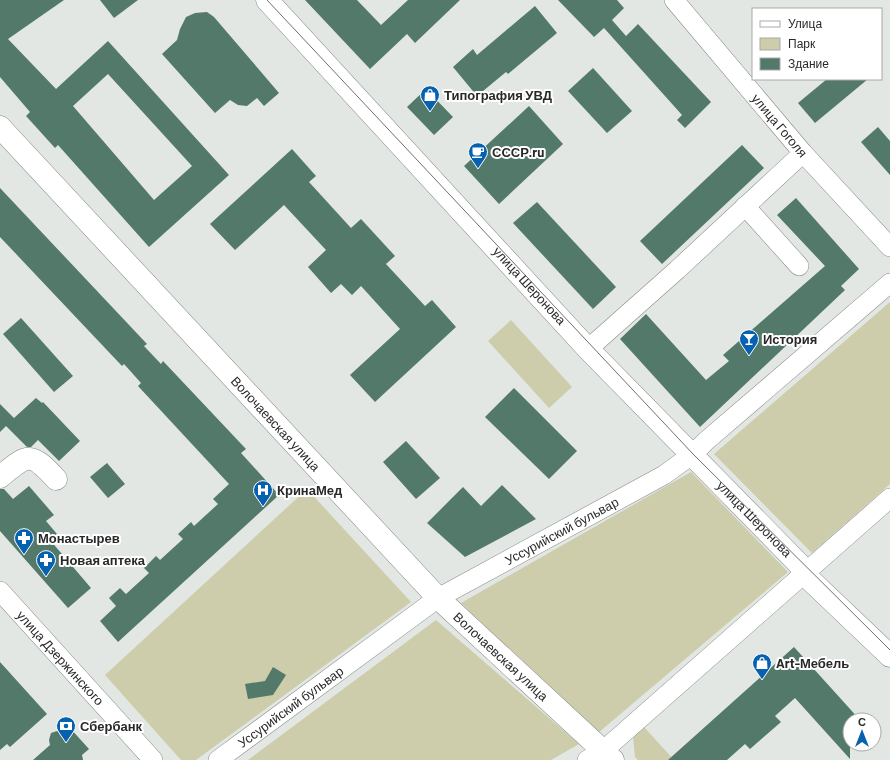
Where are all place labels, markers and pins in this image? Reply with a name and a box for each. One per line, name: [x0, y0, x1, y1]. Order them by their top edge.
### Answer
shop icon: Типография УВД: [419, 84, 441, 112]
place label: Типография УВД: [444, 87, 553, 103]
cafe icon: СССР.ru: [467, 141, 489, 169]
place label: СССР.ru: [492, 144, 544, 160]
bar icon: История: [738, 328, 760, 356]
place label: История: [763, 331, 817, 347]
hospital icon: КринаМед: [252, 479, 274, 507]
place label: КринаМед: [277, 482, 343, 498]
pharmacy icon: Монастырев: [13, 527, 35, 555]
place label: Монастырев: [38, 530, 120, 546]
pharmacy icon: Новая аптека: [35, 549, 57, 577]
place label: Новая аптека: [60, 552, 146, 568]
shop icon: Art-Мебель: [751, 652, 773, 680]
place label: Art-Мебель: [776, 655, 849, 671]
bank icon: Сбербанк: [55, 715, 77, 743]
place label: Сбербанк: [80, 718, 143, 734]

